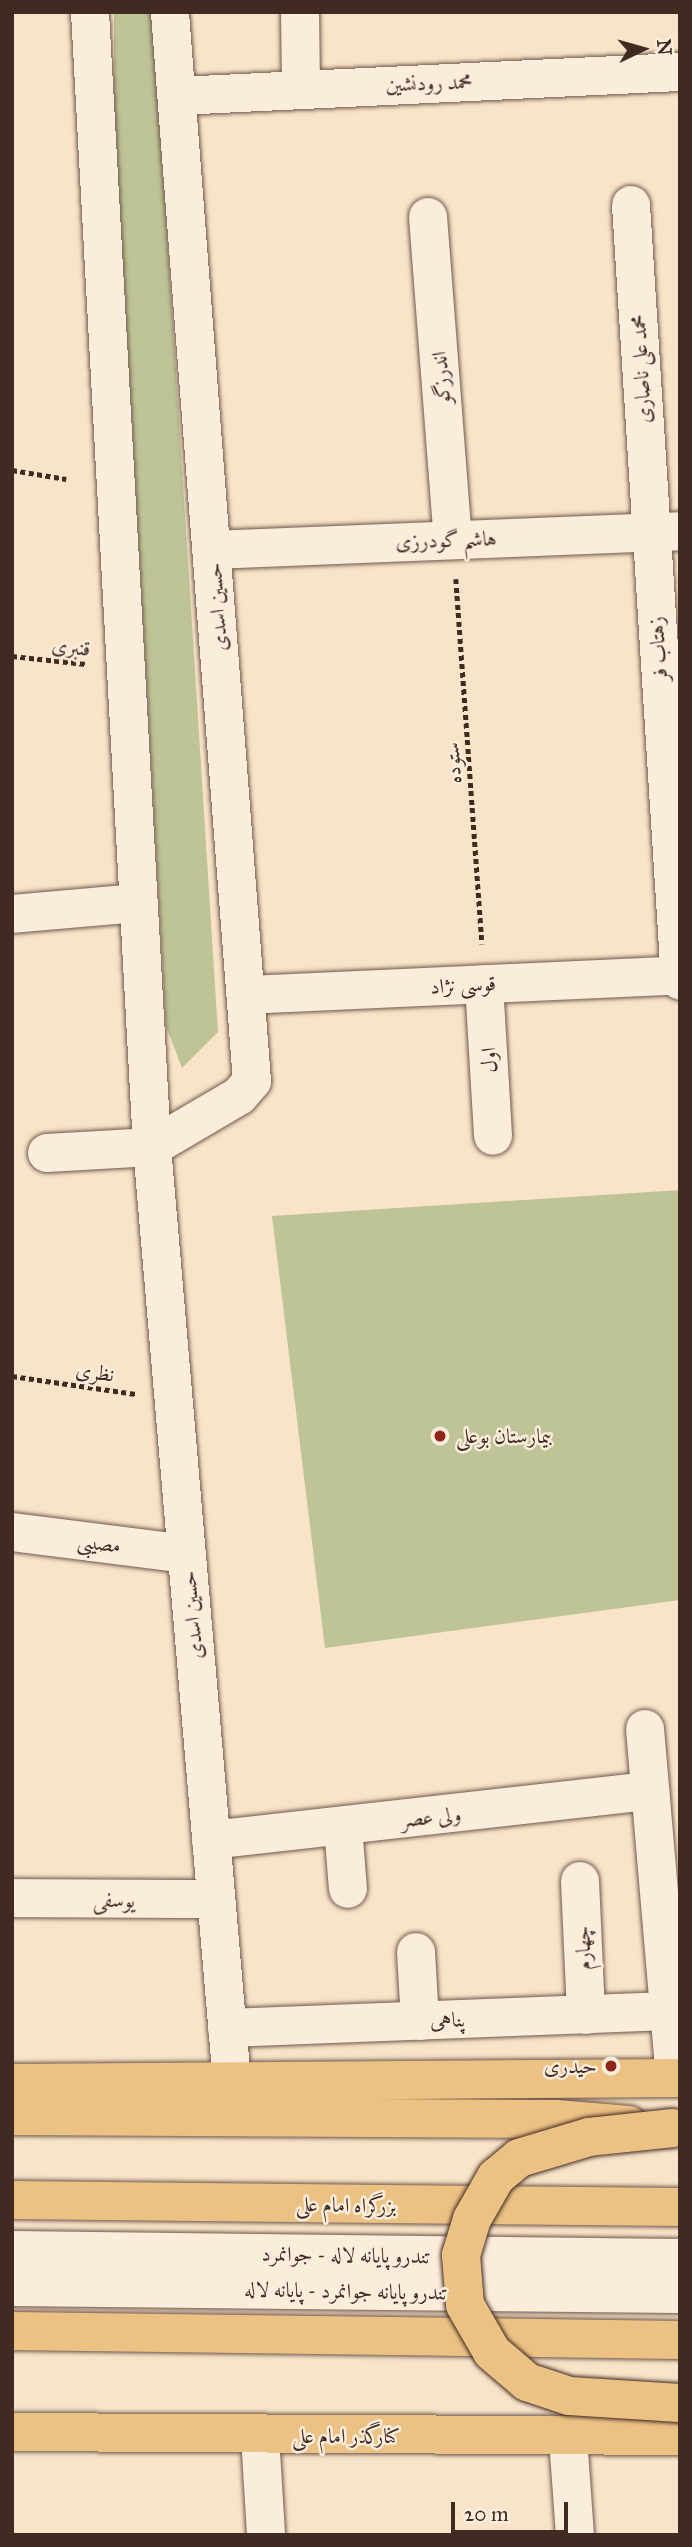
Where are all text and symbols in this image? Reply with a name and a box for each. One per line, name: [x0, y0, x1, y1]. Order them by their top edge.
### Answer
north arrow: [608, 14, 678, 84]
text: N: [652, 38, 677, 56]
street label: محمد رودنشین: [385, 69, 473, 97]
street label: محمد علی ناصاری: [626, 314, 656, 424]
street label: اندرزگو: [426, 351, 456, 405]
street label: هاشم گودرزی: [395, 526, 497, 554]
street label: حسین اسدی: [201, 562, 233, 652]
street label: زهتاب فر: [643, 616, 673, 682]
street label: قنبری: [50, 632, 92, 662]
street label: ستوده: [439, 741, 467, 785]
street label: قوسی نژاد: [429, 971, 497, 999]
street label: اول: [476, 1047, 502, 1073]
street label: نظری: [74, 1357, 116, 1387]
place label: بیمارستان بوعلی: [456, 1423, 552, 1449]
marker: بیمارستان بوعلی: [430, 1426, 450, 1446]
street label: مصیبی: [76, 1528, 122, 1558]
street label: حسین اسدی: [176, 1570, 208, 1660]
street label: ولی عصر: [400, 1801, 462, 1833]
street label: یوسفی: [93, 1887, 135, 1913]
street label: چهارم: [570, 1925, 596, 1971]
street label: پناهی: [430, 2007, 466, 2033]
place label: حیدری: [544, 2053, 597, 2079]
marker: حیدری: [603, 2058, 619, 2074]
street label: بزرگراه امام علی: [296, 2192, 396, 2218]
street label: تندرو پایانه لاله - جوانمرد: [261, 2241, 431, 2269]
street label: تندرو پایانه جوانمرد - پایانه لاله: [244, 2277, 448, 2305]
street label: کنارگذر امام علی: [292, 2423, 400, 2449]
scale bar: [454, 2488, 571, 2532]
text: 20 m: [464, 2501, 509, 2527]

